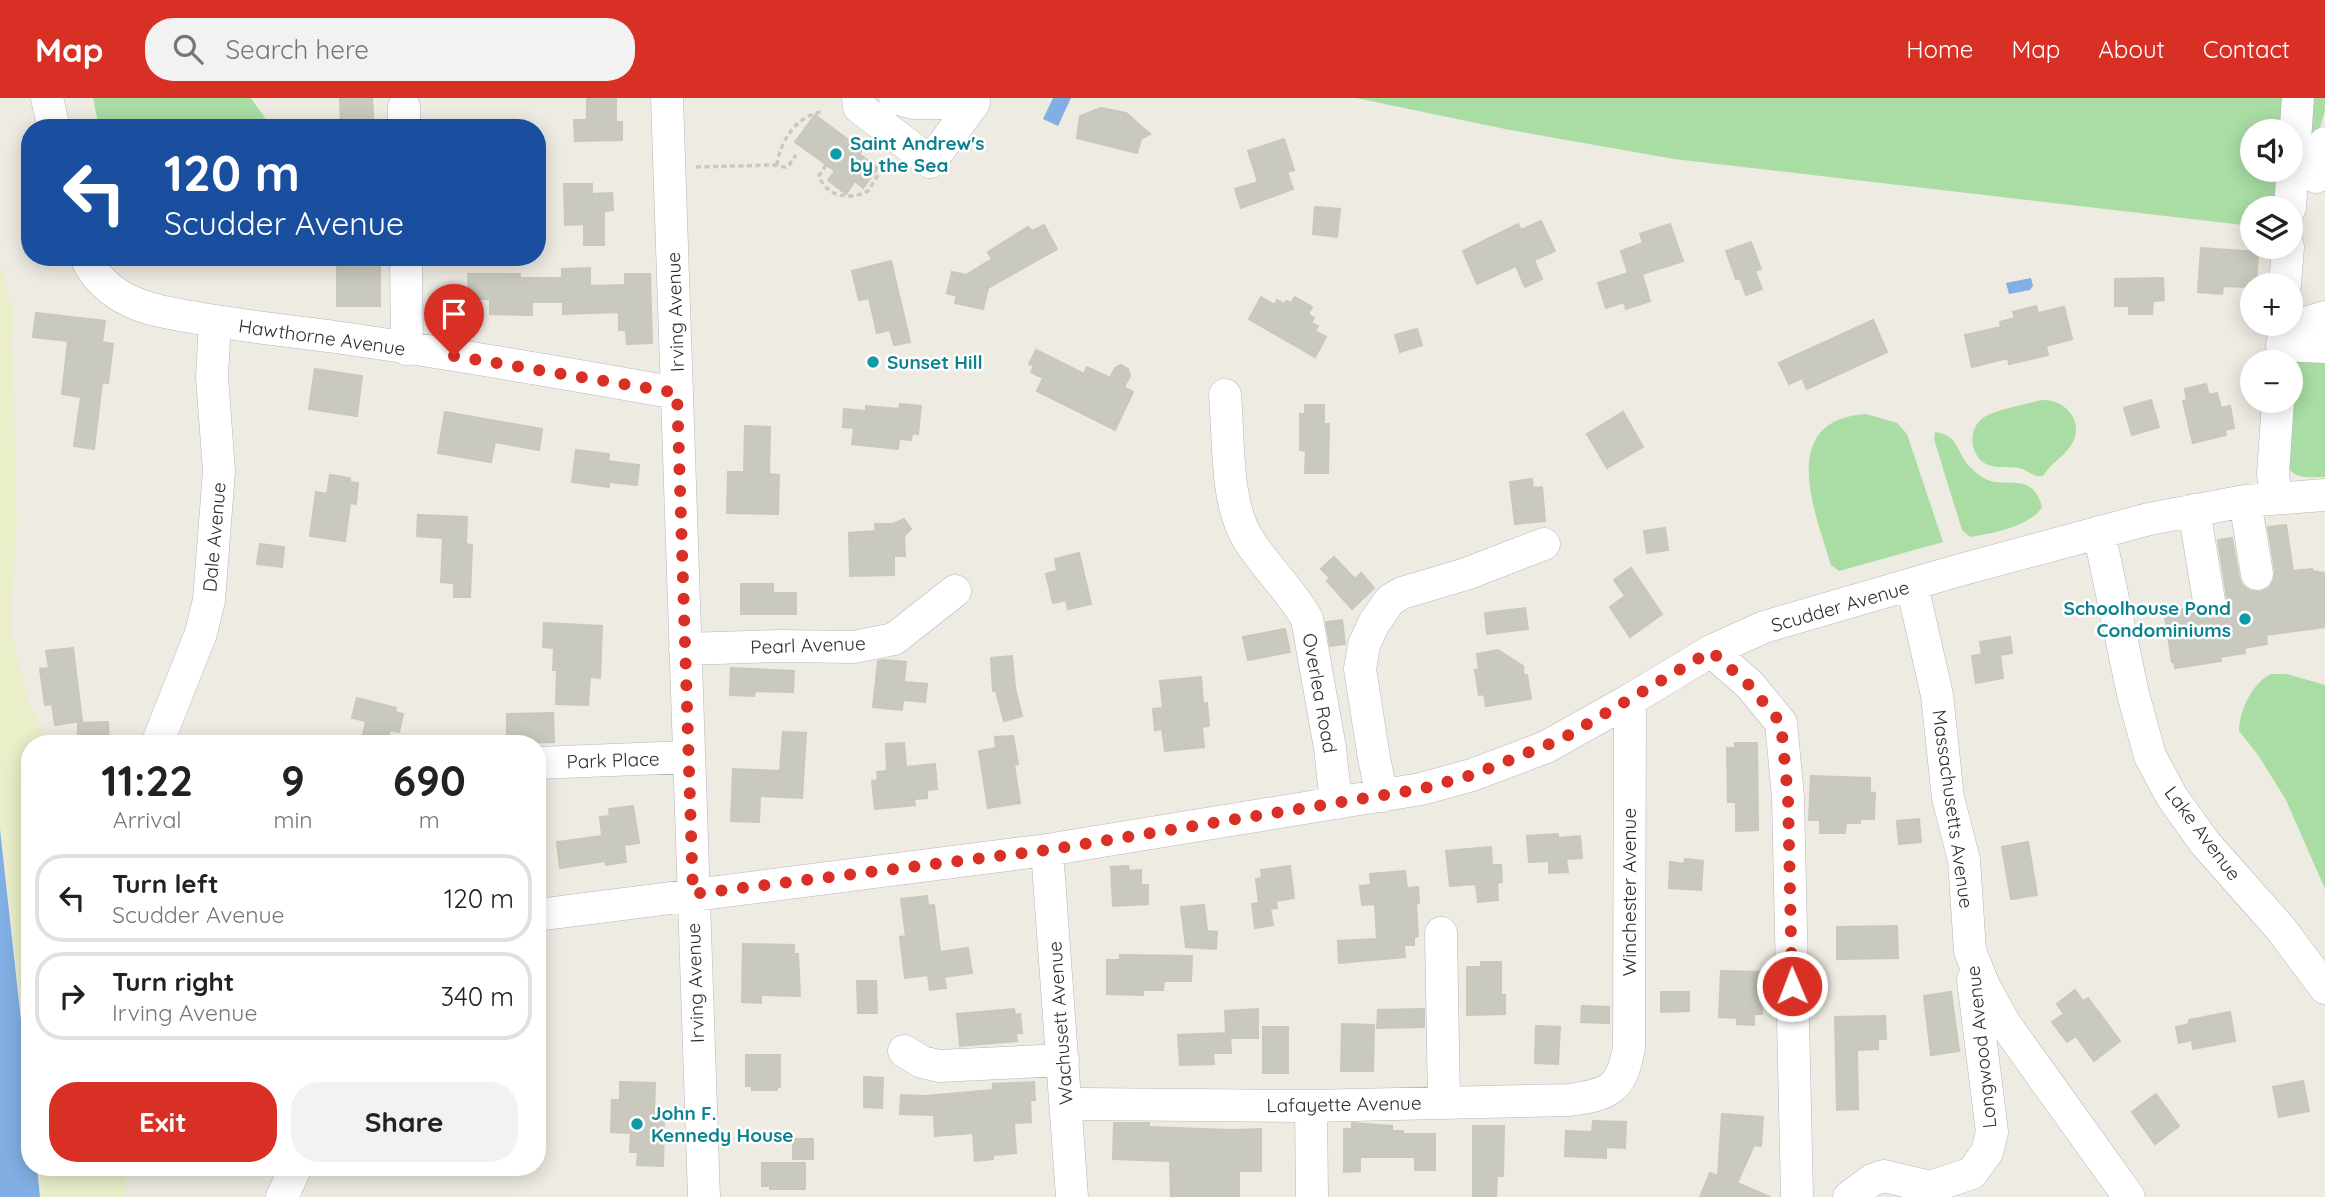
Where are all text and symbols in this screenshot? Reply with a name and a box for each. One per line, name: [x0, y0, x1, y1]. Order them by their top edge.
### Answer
search box: [145, 18, 635, 81]
text: Map: [35, 29, 103, 70]
icon: search: [169, 30, 207, 68]
text: Search here: [225, 33, 369, 66]
text: Home: [1906, 34, 1973, 64]
text: Map: [2011, 34, 2060, 64]
text: About: [2098, 34, 2165, 64]
text: Contact: [2203, 34, 2290, 64]
map controls: [2240, 119, 2303, 413]
button: sound: [2240, 119, 2303, 182]
place label: Saint Andrew's by the Sea: [850, 131, 984, 177]
text: 120 m: [164, 142, 300, 203]
marker: Saint Andrew's by the Sea: [828, 146, 844, 162]
icon: left: [49, 147, 140, 238]
button: layers: [2240, 196, 2303, 259]
text: Scudder Avenue: [164, 203, 404, 243]
street label: Irving Avenue: [661, 252, 689, 372]
button: +: [2240, 273, 2303, 336]
pin: [424, 284, 484, 356]
icon: arrive: [435, 295, 473, 333]
street label: Hawthorne Avenue: [237, 313, 407, 361]
place label: Sunset Hill: [887, 350, 983, 374]
button: −: [2240, 350, 2303, 413]
marker: Sunset Hill: [865, 354, 881, 370]
street label: Dale Avenue: [197, 481, 231, 593]
street label: Scudder Avenue: [1768, 575, 1912, 637]
place label: Schoolhouse Pond Condominiums: [2064, 596, 2231, 642]
marker: Schoolhouse Pond Condominiums: [2237, 611, 2253, 627]
street label: Pearl Avenue: [750, 631, 866, 659]
street label: Overlea Road: [1298, 631, 1342, 755]
street label: Massachusetts Avenue: [1927, 708, 1979, 910]
street label: Park Place: [566, 746, 660, 774]
text: 11:22: [101, 754, 193, 807]
text: 9: [281, 754, 305, 807]
text: 690: [393, 754, 466, 807]
street label: Lake Avenue: [2160, 781, 2246, 885]
text: Arrival: [113, 805, 182, 834]
text: min: [273, 805, 313, 834]
text: m: [419, 805, 440, 834]
street label: Winchester Avenue: [1617, 808, 1641, 976]
text: Turn left: [112, 867, 219, 900]
icon: left: [53, 879, 91, 917]
text: 120 m: [444, 882, 514, 915]
text: Scudder Avenue: [112, 900, 285, 929]
street label: Irving Avenue: [681, 923, 709, 1043]
street label: Wachusett Avenue: [1042, 940, 1078, 1106]
position arrow: [1755, 949, 1829, 1023]
text: Turn right: [112, 965, 234, 998]
street label: Longwood Avenue: [1961, 965, 2001, 1129]
icon: right: [53, 977, 91, 1015]
text: 340 m: [440, 980, 514, 1013]
text: Irving Avenue: [112, 998, 257, 1027]
button: Exit: [49, 1082, 277, 1162]
button: Share: [291, 1082, 518, 1162]
street label: Lafayette Avenue: [1266, 1091, 1422, 1117]
place label: John F. Kennedy House: [651, 1101, 794, 1147]
marker: John F. Kennedy House: [629, 1116, 645, 1132]

